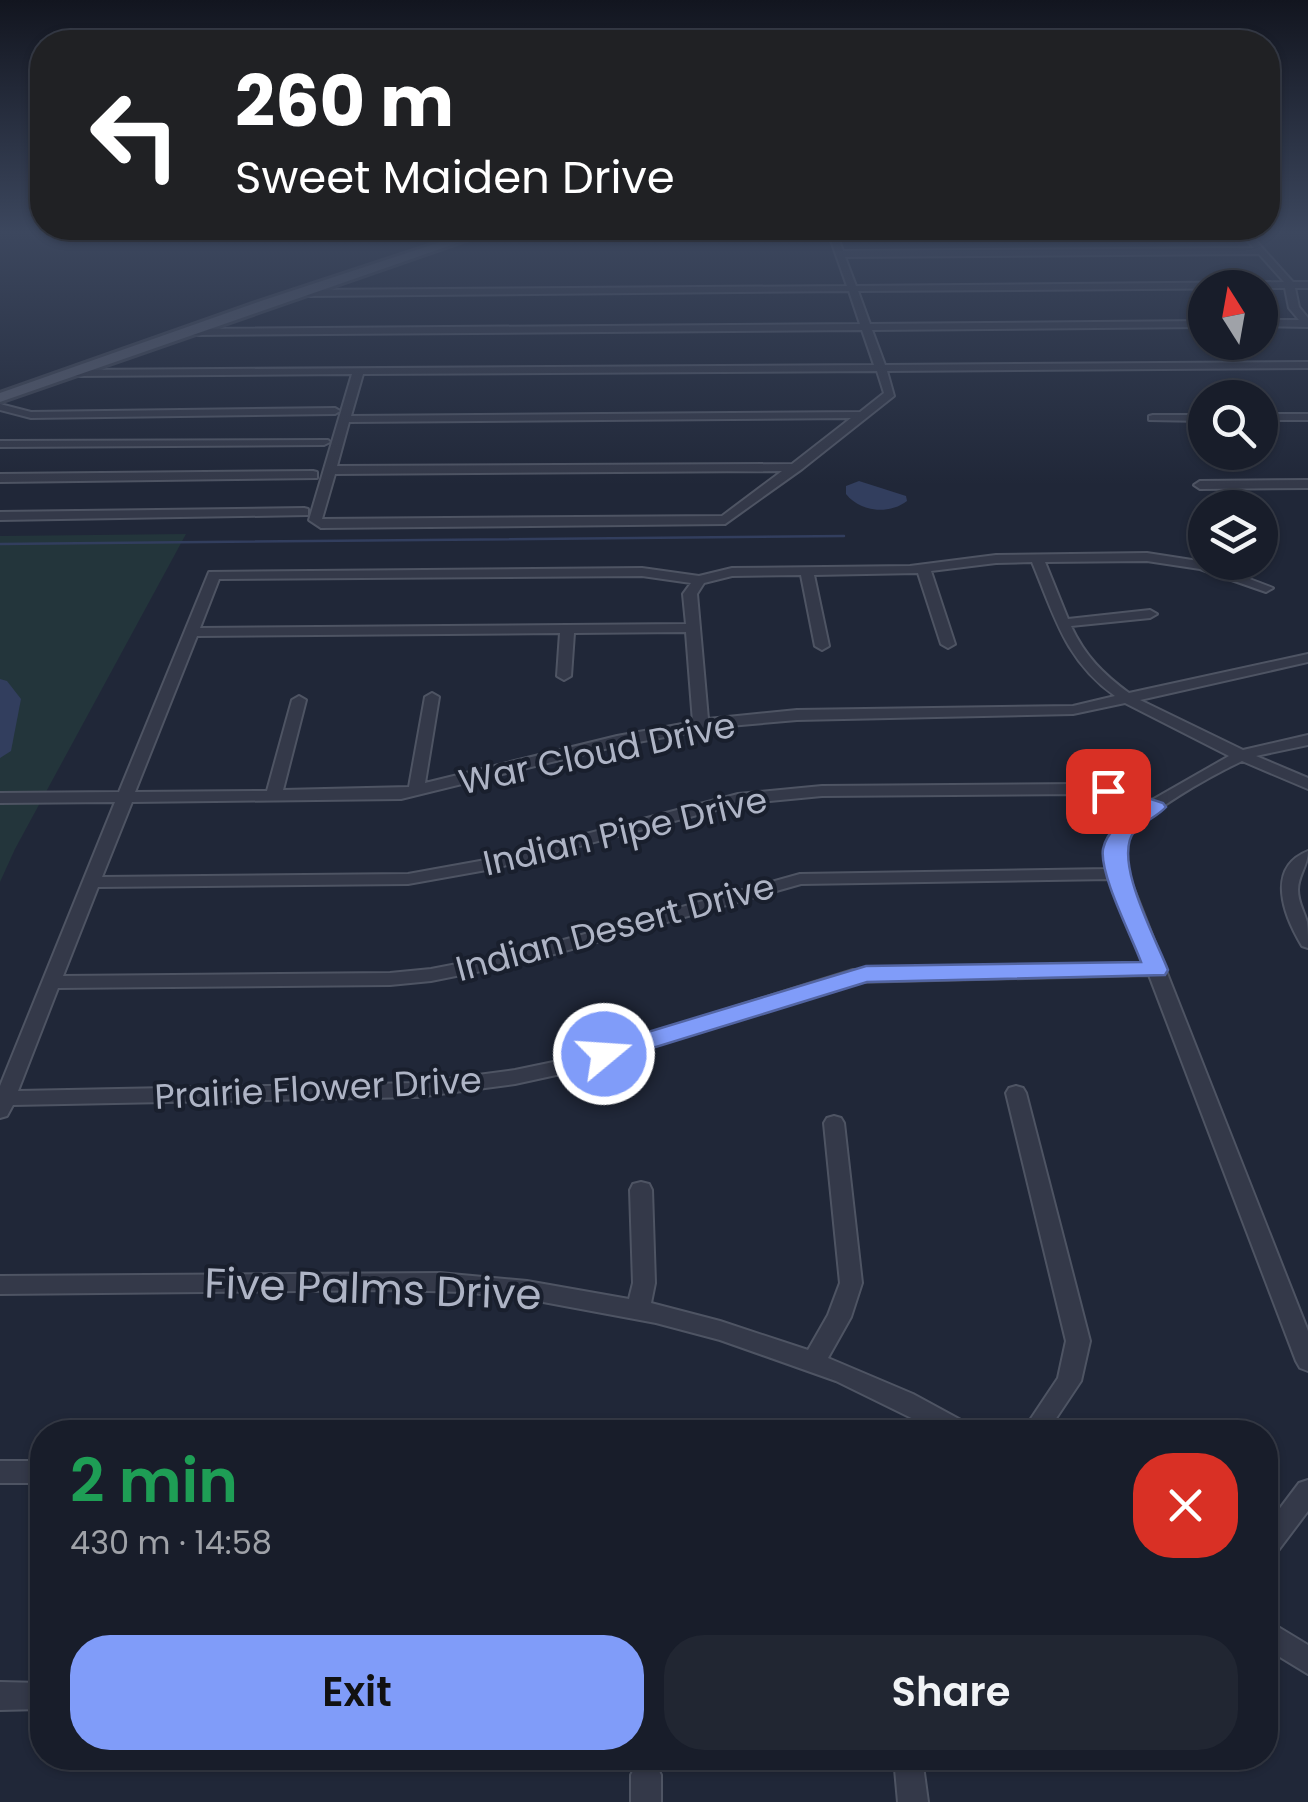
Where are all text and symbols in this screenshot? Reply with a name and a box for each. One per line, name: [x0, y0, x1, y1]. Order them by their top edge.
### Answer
text: 260 m: [235, 52, 454, 151]
icon: left: [70, 70, 200, 200]
text: Sweet Maiden Drive: [235, 146, 675, 209]
north arrow: [1188, 270, 1278, 360]
map controls: [1188, 270, 1278, 580]
button: search: [1188, 380, 1278, 470]
button: layers: [1188, 490, 1278, 580]
street label: War Cloud Drive: [454, 700, 740, 806]
pin: [1066, 749, 1151, 834]
icon: arrive: [1081, 764, 1136, 819]
street label: Indian Pipe Drive: [478, 775, 772, 887]
street label: Indian Desert Drive: [450, 861, 780, 993]
position arrow: [552, 1002, 656, 1106]
street label: Prairie Flower Drive: [153, 1055, 483, 1121]
street label: Five Palms Drive: [204, 1254, 542, 1324]
text: 2 min: [70, 1439, 238, 1523]
button: close: [1133, 1453, 1238, 1558]
text: 430 m · 14:58: [70, 1520, 272, 1565]
button: Exit: [70, 1635, 644, 1750]
button: Share: [664, 1635, 1238, 1750]

